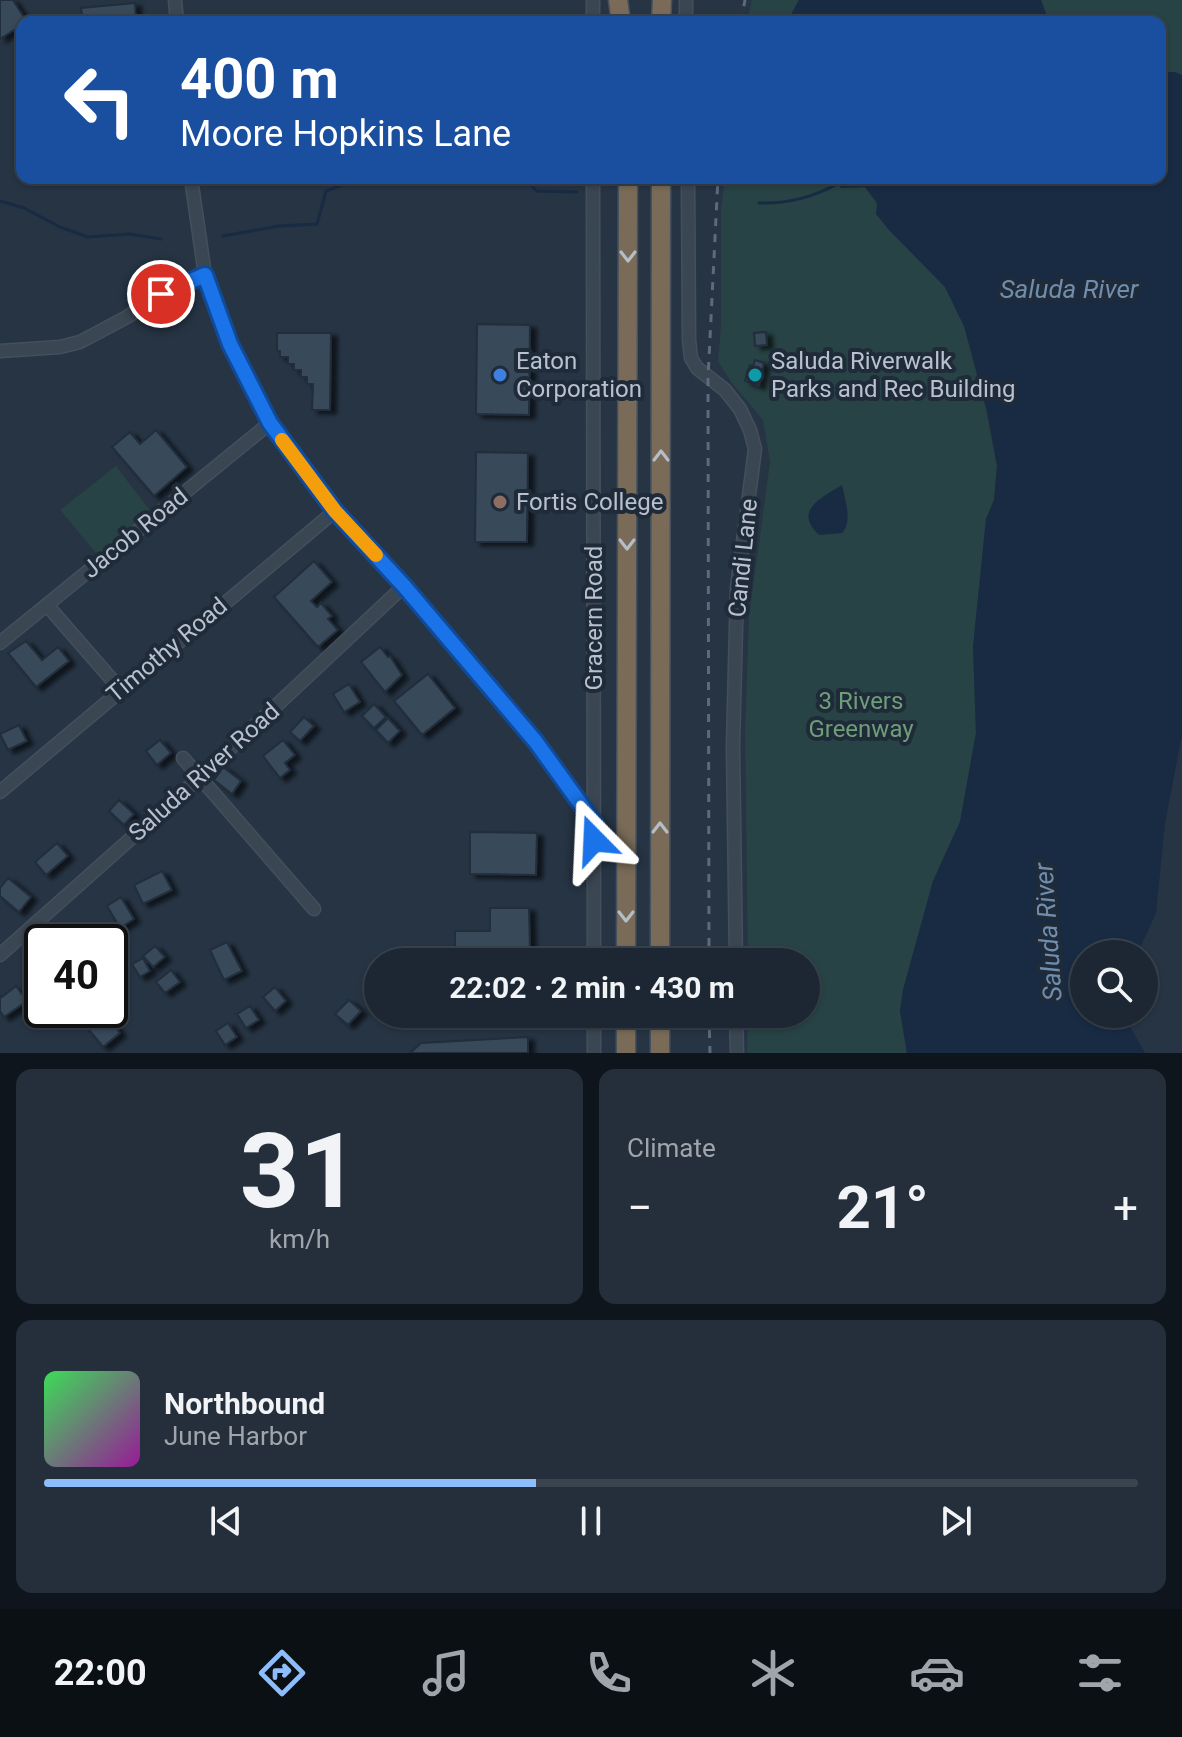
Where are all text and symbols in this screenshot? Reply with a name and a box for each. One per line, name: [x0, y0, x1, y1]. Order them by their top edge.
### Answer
text: 400 m: [180, 46, 339, 112]
icon: left: [48, 48, 152, 152]
text: Moore Hopkins Lane: [180, 113, 511, 155]
one-way arrow: [619, 250, 637, 263]
pin: [127, 260, 195, 328]
icon: arrive: [139, 272, 183, 316]
water label: Saluda River: [1000, 274, 1140, 304]
place label: Eaton Corporation: [516, 347, 642, 403]
place label: Saluda Riverwalk Parks and Rec Building: [771, 347, 1016, 403]
marker: Eaton Corporation: [491, 366, 509, 384]
marker: Saluda Riverwalk Parks and Rec Building: [746, 366, 764, 384]
one-way arrow: [652, 449, 670, 462]
street label: Jacob Road: [77, 482, 193, 584]
place label: Fortis College: [516, 488, 663, 516]
marker: Fortis College: [491, 493, 509, 511]
street label: Candi Lane: [723, 497, 763, 619]
one-way arrow: [618, 538, 636, 551]
street label: Gracern Road: [580, 546, 608, 690]
street label: Timothy Road: [101, 592, 233, 708]
park label: 3 Rivers Greenway: [808, 687, 914, 743]
street label: Saluda River Road: [123, 697, 285, 847]
position arrow: [552, 798, 636, 882]
one-way arrow: [651, 821, 669, 834]
water label: Saluda River: [1028, 860, 1068, 1002]
one-way arrow: [617, 910, 635, 923]
speed limit sign: 40: [24, 924, 128, 1028]
map controls: [1070, 940, 1158, 1028]
button: search: [1070, 940, 1158, 1028]
text: 22:02 · 2 min · 430 m: [449, 970, 735, 1005]
text: 31: [240, 1111, 359, 1232]
text: Climate: [627, 1133, 716, 1163]
text: 21°: [836, 1172, 929, 1243]
text: −: [627, 1182, 652, 1234]
text: +: [1113, 1182, 1138, 1234]
text: km/h: [269, 1224, 330, 1254]
text: Northbound: [164, 1386, 325, 1421]
text: June Harbor: [164, 1421, 307, 1451]
icon: previous: [204, 1499, 248, 1543]
icon: pause: [569, 1499, 613, 1543]
icon: next: [934, 1499, 978, 1543]
icon: directions: [254, 1645, 310, 1701]
icon: music: [418, 1645, 474, 1701]
icon: phone: [581, 1645, 637, 1701]
icon: climate: [745, 1645, 801, 1701]
icon: car: [909, 1645, 965, 1701]
icon: filters: [1072, 1645, 1128, 1701]
text: 22:00: [54, 1652, 147, 1694]

